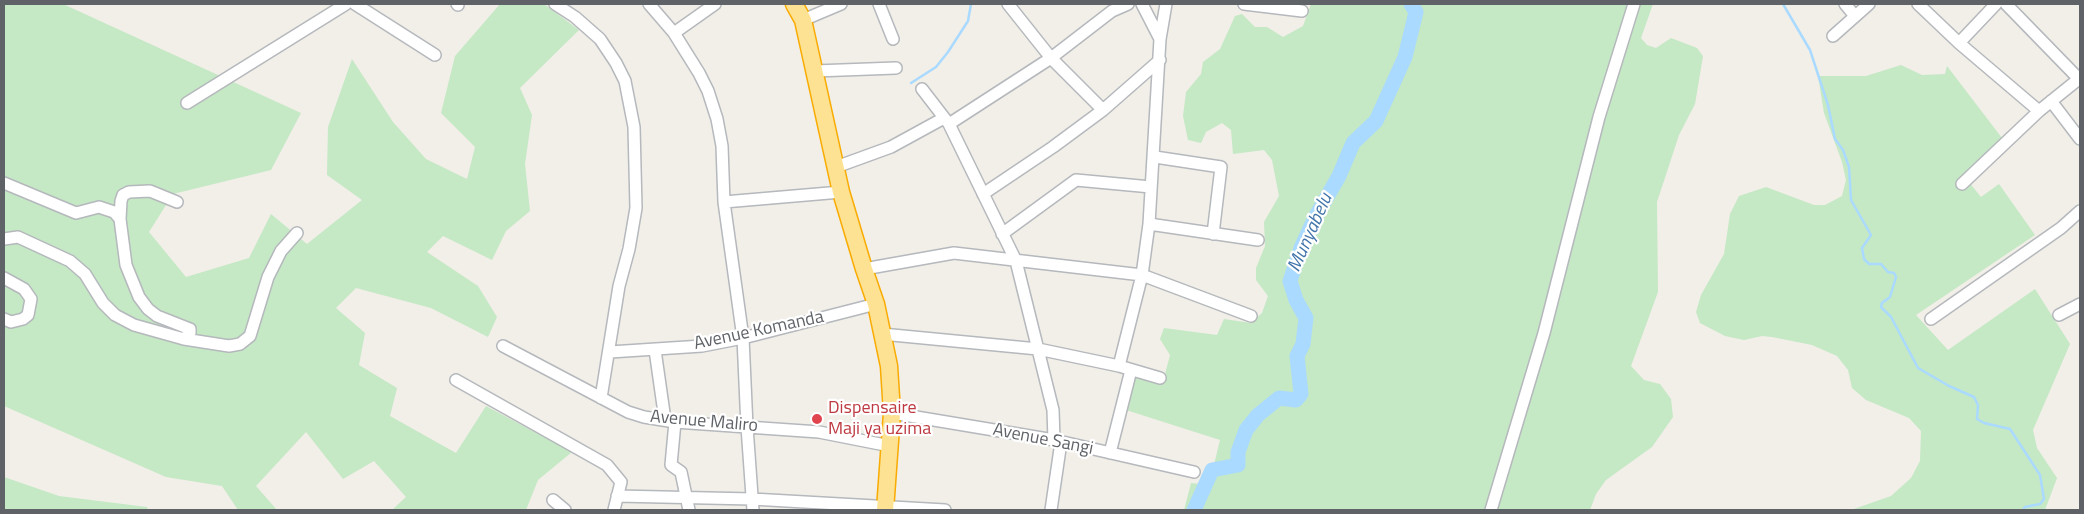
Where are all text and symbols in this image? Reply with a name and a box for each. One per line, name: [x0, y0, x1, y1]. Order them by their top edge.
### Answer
water label: Munyabelu: [1284, 190, 1338, 276]
street label: Avenue Komanda: [692, 307, 826, 355]
place label: Dispensaire Maji ya uzima: [828, 398, 931, 440]
street label: Avenue Maliro: [649, 407, 759, 437]
marker: Dispensaire Maji ya uzima: [810, 412, 824, 426]
street label: Avenue Sangi: [991, 420, 1095, 460]

